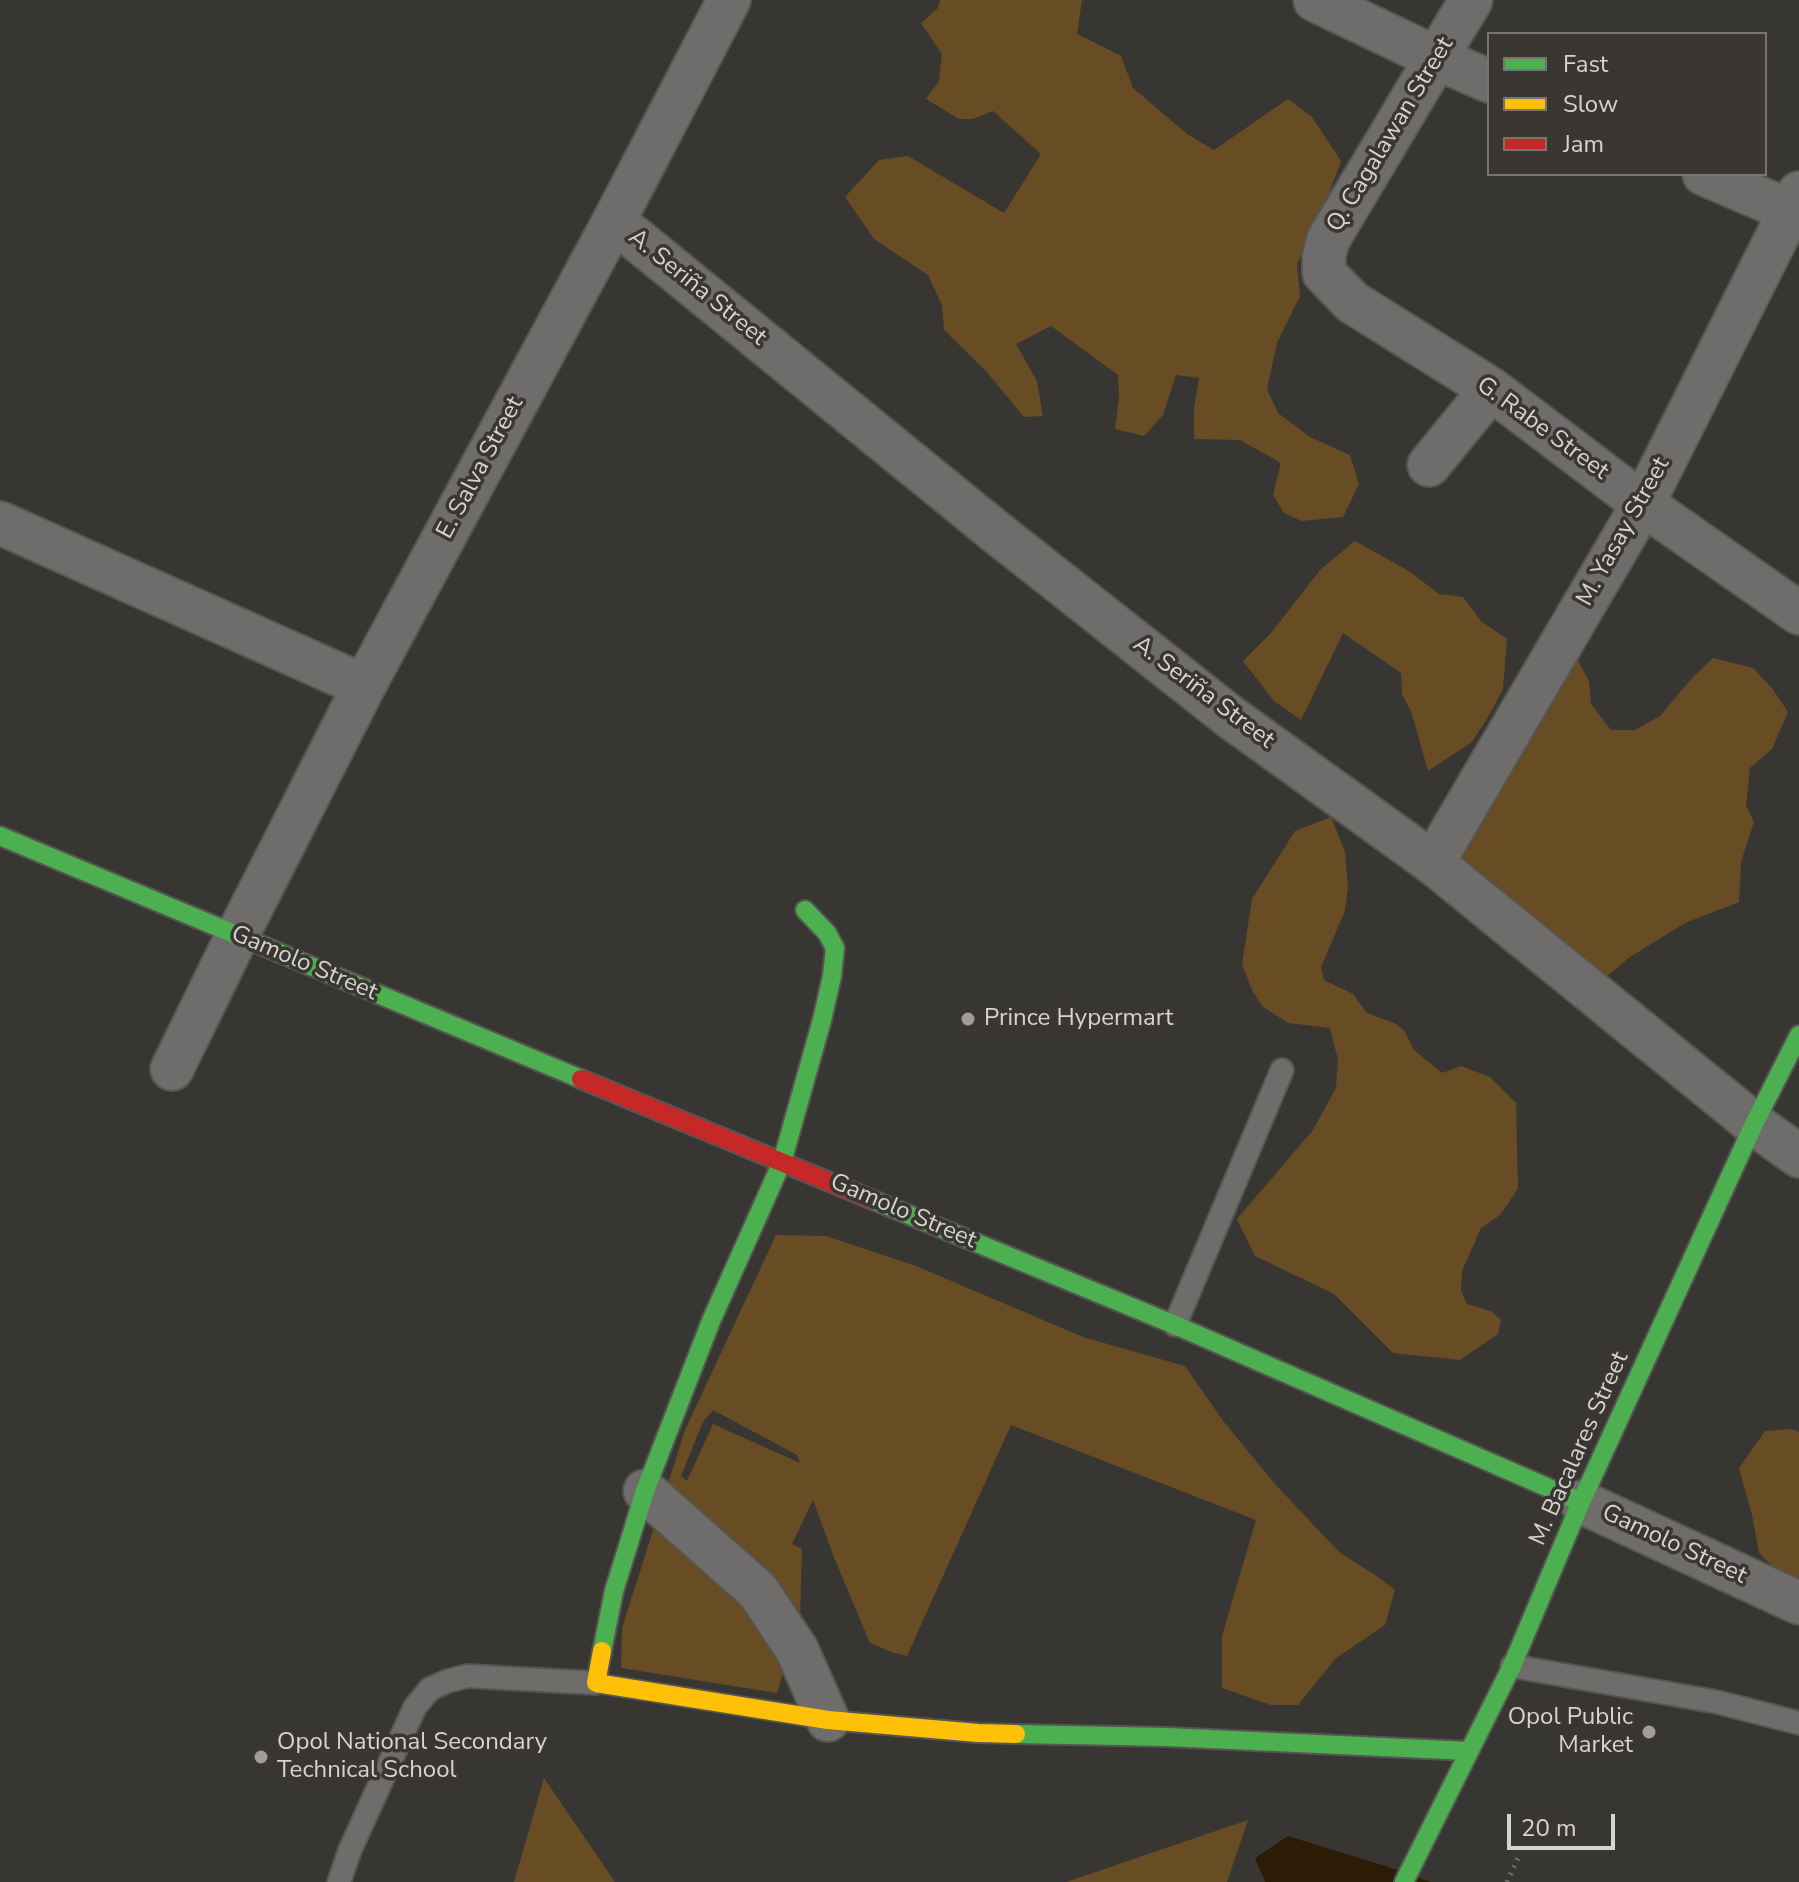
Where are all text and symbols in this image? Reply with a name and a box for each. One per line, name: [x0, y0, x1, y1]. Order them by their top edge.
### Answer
street label: Q. Cagalawan Street: [1321, 32, 1461, 238]
legend: [1487, 32, 1767, 176]
text: Fast: [1563, 48, 1608, 80]
text: Slow: [1563, 88, 1618, 120]
text: Jam: [1563, 128, 1604, 160]
street label: A. Seriña Street: [622, 224, 772, 352]
street label: G. Rabe Street: [1470, 371, 1614, 487]
street label: E. Salva Street: [432, 392, 530, 544]
street label: M. Yasay Street: [1571, 453, 1677, 611]
street label: A. Seriña Street: [1127, 631, 1279, 755]
street label: Gamolo Street: [227, 920, 381, 1008]
place label: Prince Hypermart: [984, 1005, 1173, 1033]
marker: Prince Hypermart: [959, 1010, 977, 1028]
street label: Gamolo Street: [826, 1168, 980, 1256]
street label: M. Bacalares Street: [1524, 1348, 1636, 1550]
street label: Gamolo Street: [1597, 1499, 1751, 1591]
place label: Opol Public Market: [1508, 1704, 1633, 1760]
marker: Opol Public Market: [1640, 1723, 1658, 1741]
place label: Opol National Secondary Technical School: [277, 1729, 547, 1785]
marker: Opol National Secondary Technical School: [252, 1748, 270, 1766]
scale bar: [1511, 1798, 1619, 1848]
text: 20 m: [1521, 1812, 1577, 1844]

